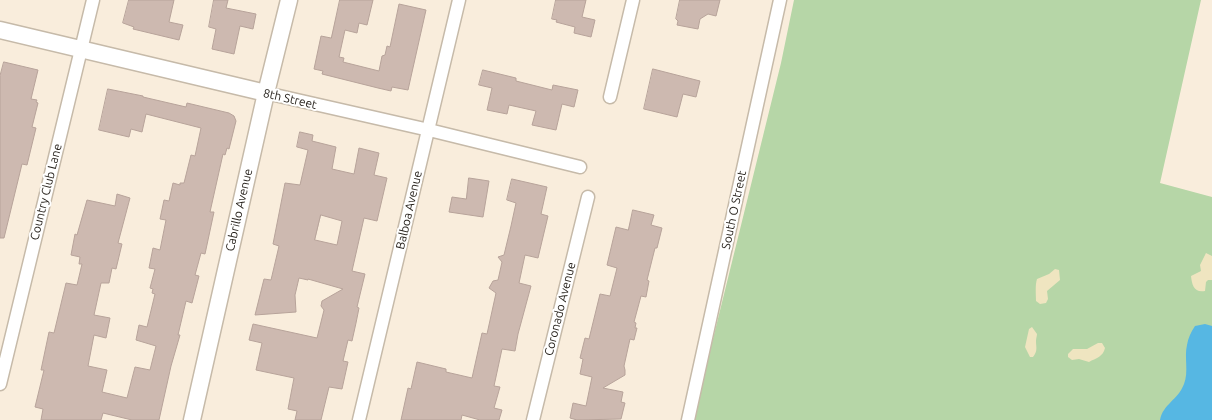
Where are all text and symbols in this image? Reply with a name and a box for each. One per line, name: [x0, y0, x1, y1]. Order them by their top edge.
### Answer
street label: 8th Street: [262, 86, 318, 112]
street label: Country Club Lane: [27, 142, 65, 242]
street label: Cabrillo Avenue: [222, 167, 256, 253]
street label: Balboa Avenue: [393, 169, 425, 251]
street label: South O Street: [719, 169, 749, 251]
street label: Coronado Avenue: [541, 261, 579, 357]

